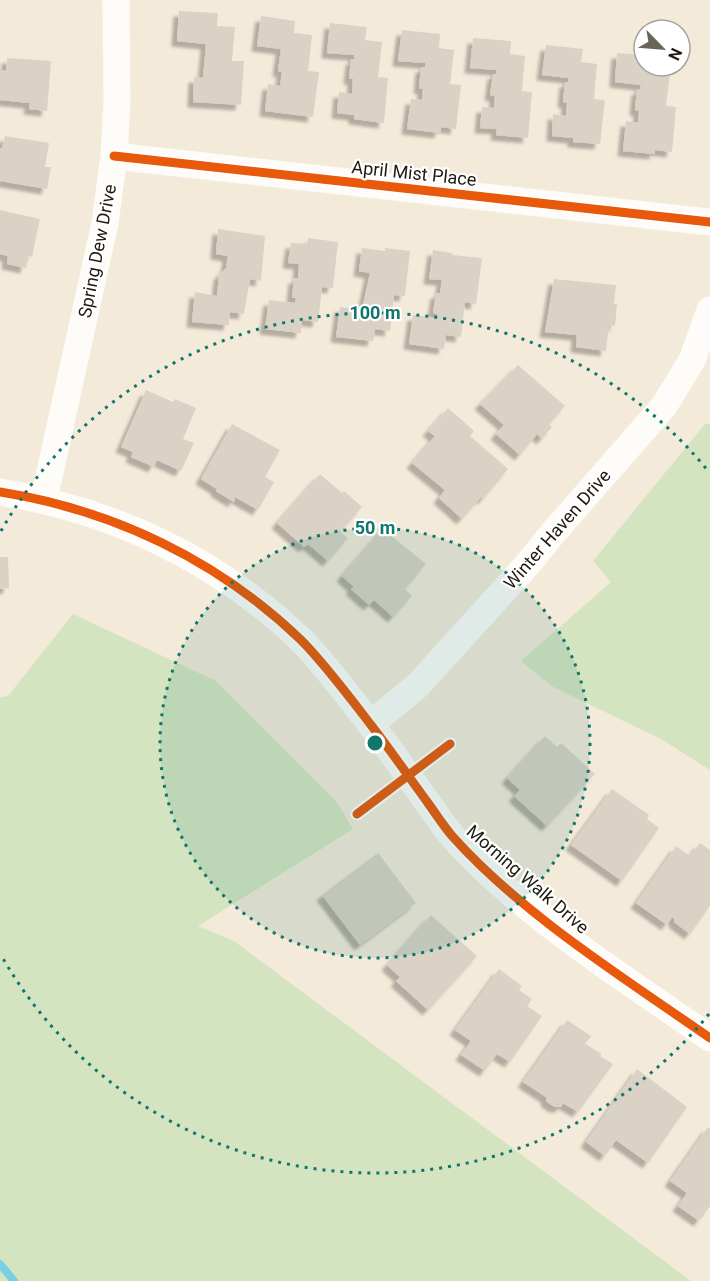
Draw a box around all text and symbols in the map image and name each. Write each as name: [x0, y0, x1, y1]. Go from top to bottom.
north arrow: [632, 18, 692, 78]
text: N: [664, 45, 686, 63]
street label: April Mist Place: [351, 156, 477, 190]
street label: Spring Dew Drive: [74, 182, 120, 320]
text: 100 m: [349, 302, 401, 323]
street label: Winter Haven Drive: [499, 465, 615, 593]
text: 50 m: [355, 517, 395, 538]
centre of rings: [365, 733, 385, 753]
street label: Morning Walk Drive: [463, 820, 593, 938]

